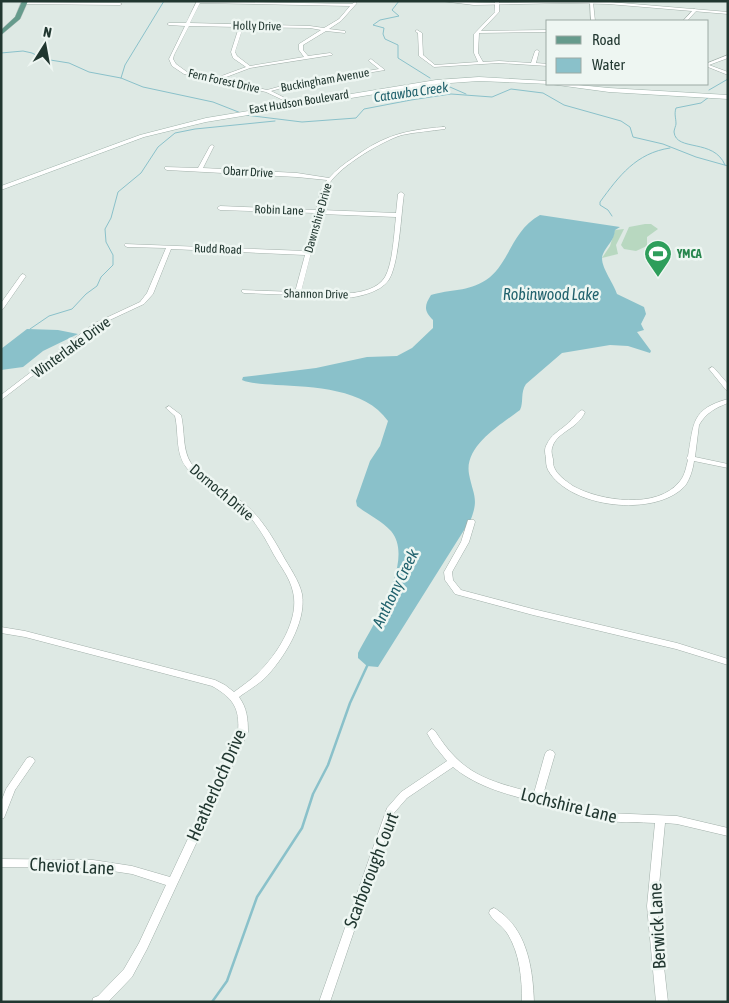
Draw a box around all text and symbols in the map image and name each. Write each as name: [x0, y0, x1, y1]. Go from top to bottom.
street label: Holly Drive: [233, 19, 281, 33]
north arrow: [20, 20, 70, 70]
legend: [546, 20, 709, 85]
text: N: [42, 24, 53, 41]
text: Road: [592, 31, 621, 48]
text: Water: [592, 56, 625, 73]
street label: Buckingham Avenue: [280, 65, 370, 95]
street label: Fern Forest Drive: [187, 66, 261, 96]
water label: Catawba Creek: [373, 79, 450, 105]
street label: East Hudson Boulevard: [248, 87, 350, 117]
street label: Obarr Drive: [223, 164, 273, 180]
street label: Dawnshire Drive: [301, 181, 335, 255]
street label: Robin Lane: [254, 202, 304, 218]
sports icon: YMCA: [643, 239, 673, 278]
street label: Rudd Road: [194, 241, 242, 257]
place label: YMCA: [676, 247, 702, 261]
water label: Robinwood Lake: [503, 285, 599, 303]
street label: Shannon Drive: [284, 286, 348, 302]
street label: Winterlake Drive: [29, 313, 113, 381]
street label: Dornoch Drive: [187, 460, 258, 524]
water label: Anthony Creek: [368, 545, 423, 631]
street label: Heatherloch Drive: [182, 726, 250, 844]
street label: Lochshire Lane: [519, 783, 619, 827]
street label: Scarborough Court: [339, 809, 403, 931]
street label: Cheviot Lane: [29, 853, 115, 879]
street label: Berwick Lane: [644, 882, 670, 970]

